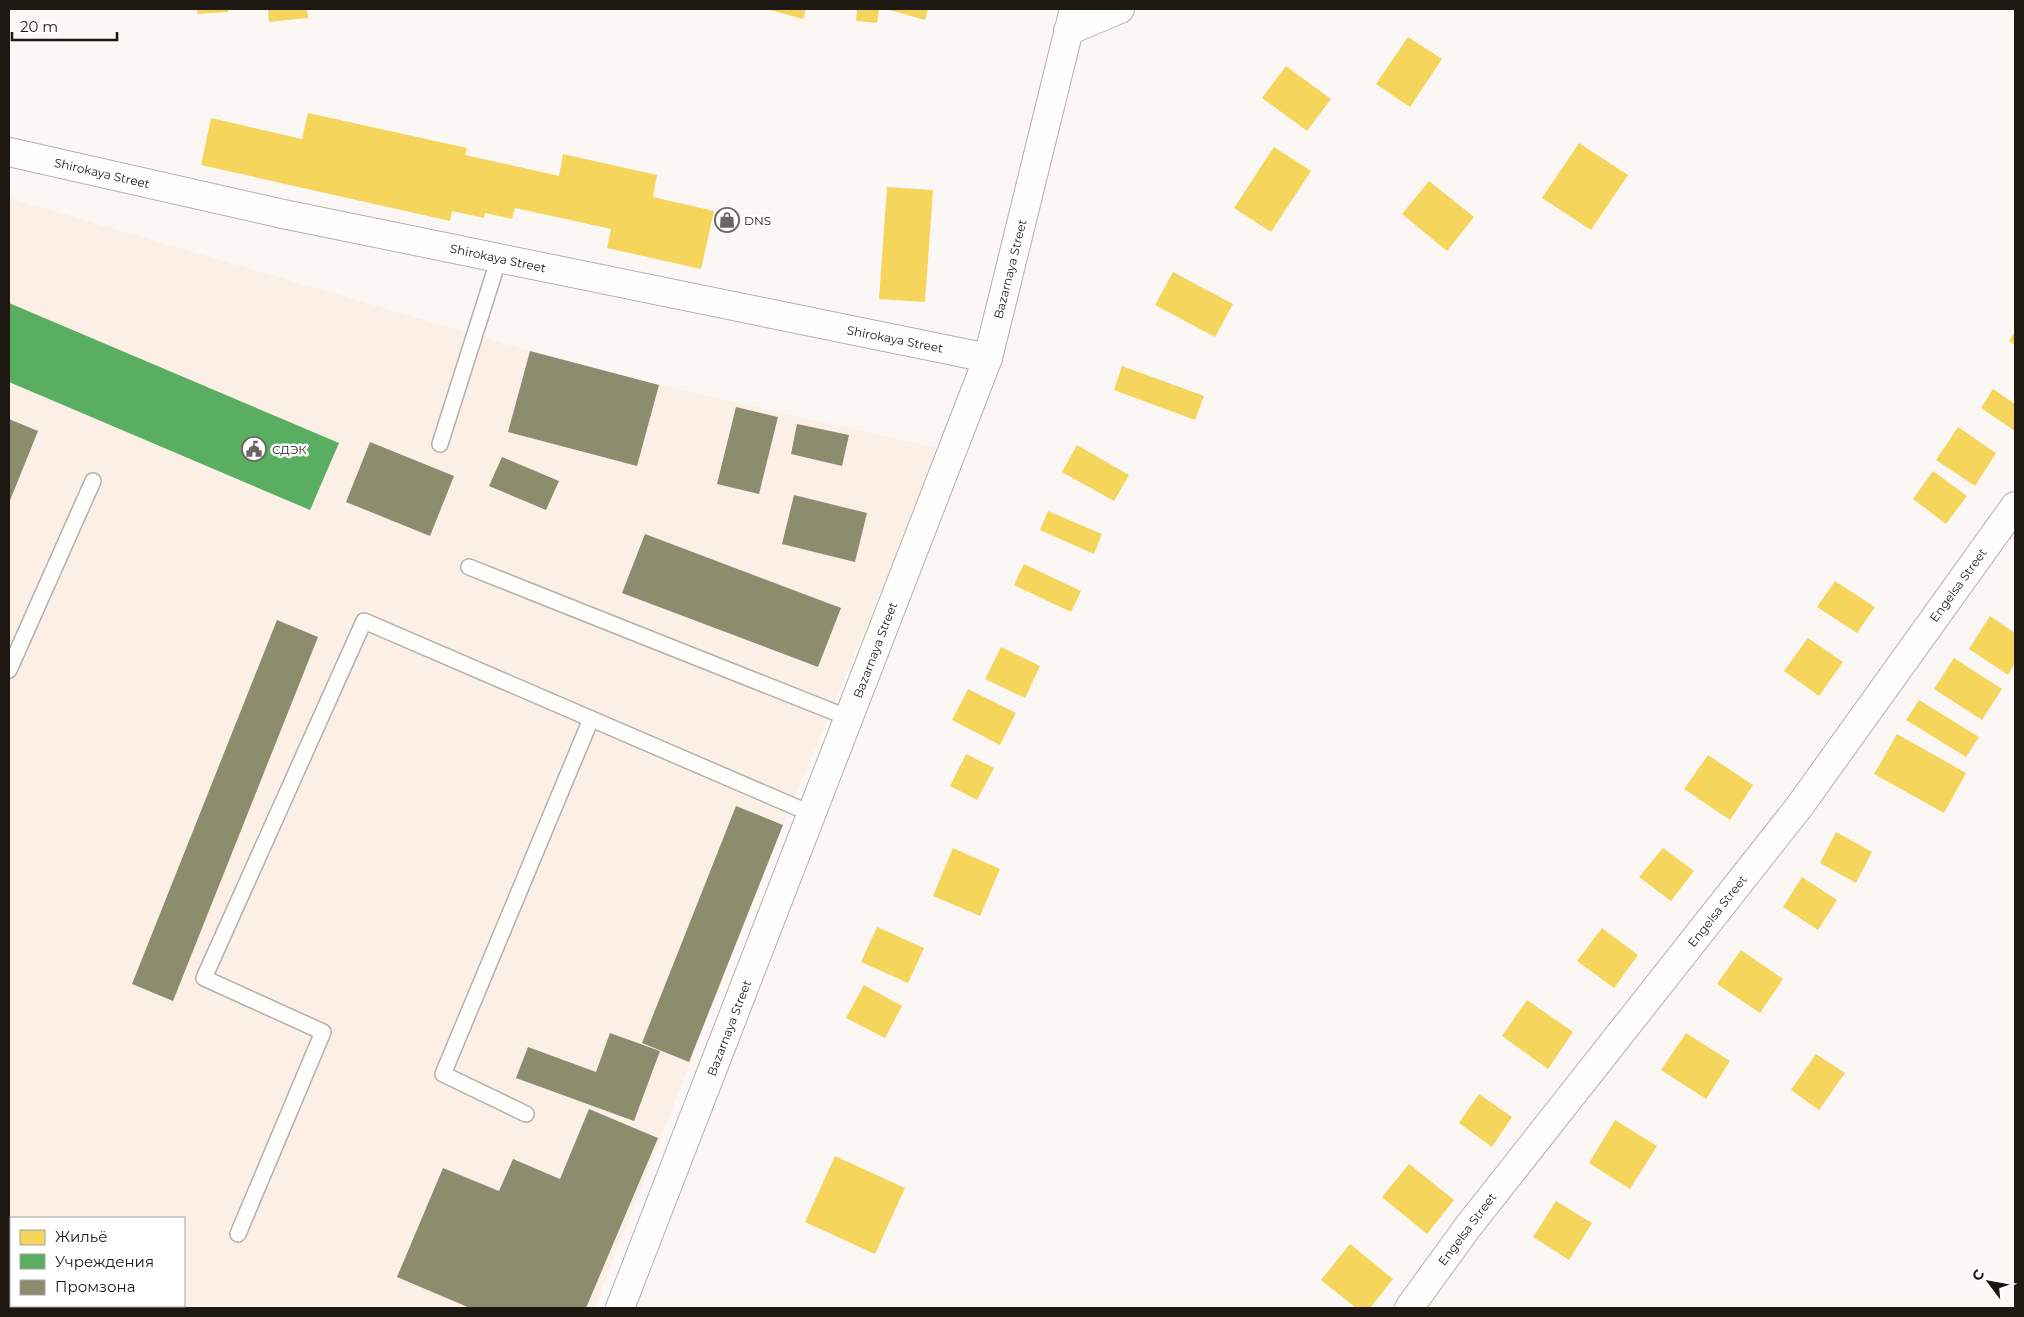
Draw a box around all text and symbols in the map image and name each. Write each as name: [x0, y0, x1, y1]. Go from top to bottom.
scale bar: [12, 10, 118, 42]
text: 20 m: [20, 17, 58, 36]
street label: Shirokaya Street: [53, 155, 151, 191]
shop icon: DNS: [714, 207, 740, 233]
place label: DNS: [744, 213, 771, 228]
street label: Bazarnaya Street: [990, 218, 1030, 320]
street label: Shirokaya Street: [449, 241, 547, 276]
street label: Shirokaya Street: [846, 322, 944, 356]
public building icon: СДЭК: [241, 436, 267, 462]
place label: СДЭК: [272, 442, 307, 457]
street label: Engelsa Street: [1926, 545, 1990, 625]
street label: Bazarnaya Street: [850, 600, 900, 700]
street label: Engelsa Street: [1684, 872, 1750, 950]
street label: Bazarnaya Street: [704, 978, 754, 1078]
street label: Engelsa Street: [1435, 1190, 1499, 1268]
legend: [10, 1217, 185, 1307]
text: Жильё: [55, 1227, 108, 1246]
text: Учреждения: [55, 1252, 154, 1271]
north arrow: [1964, 1257, 2014, 1307]
text: С: [1968, 1266, 1988, 1284]
text: Промзона: [55, 1277, 135, 1296]

